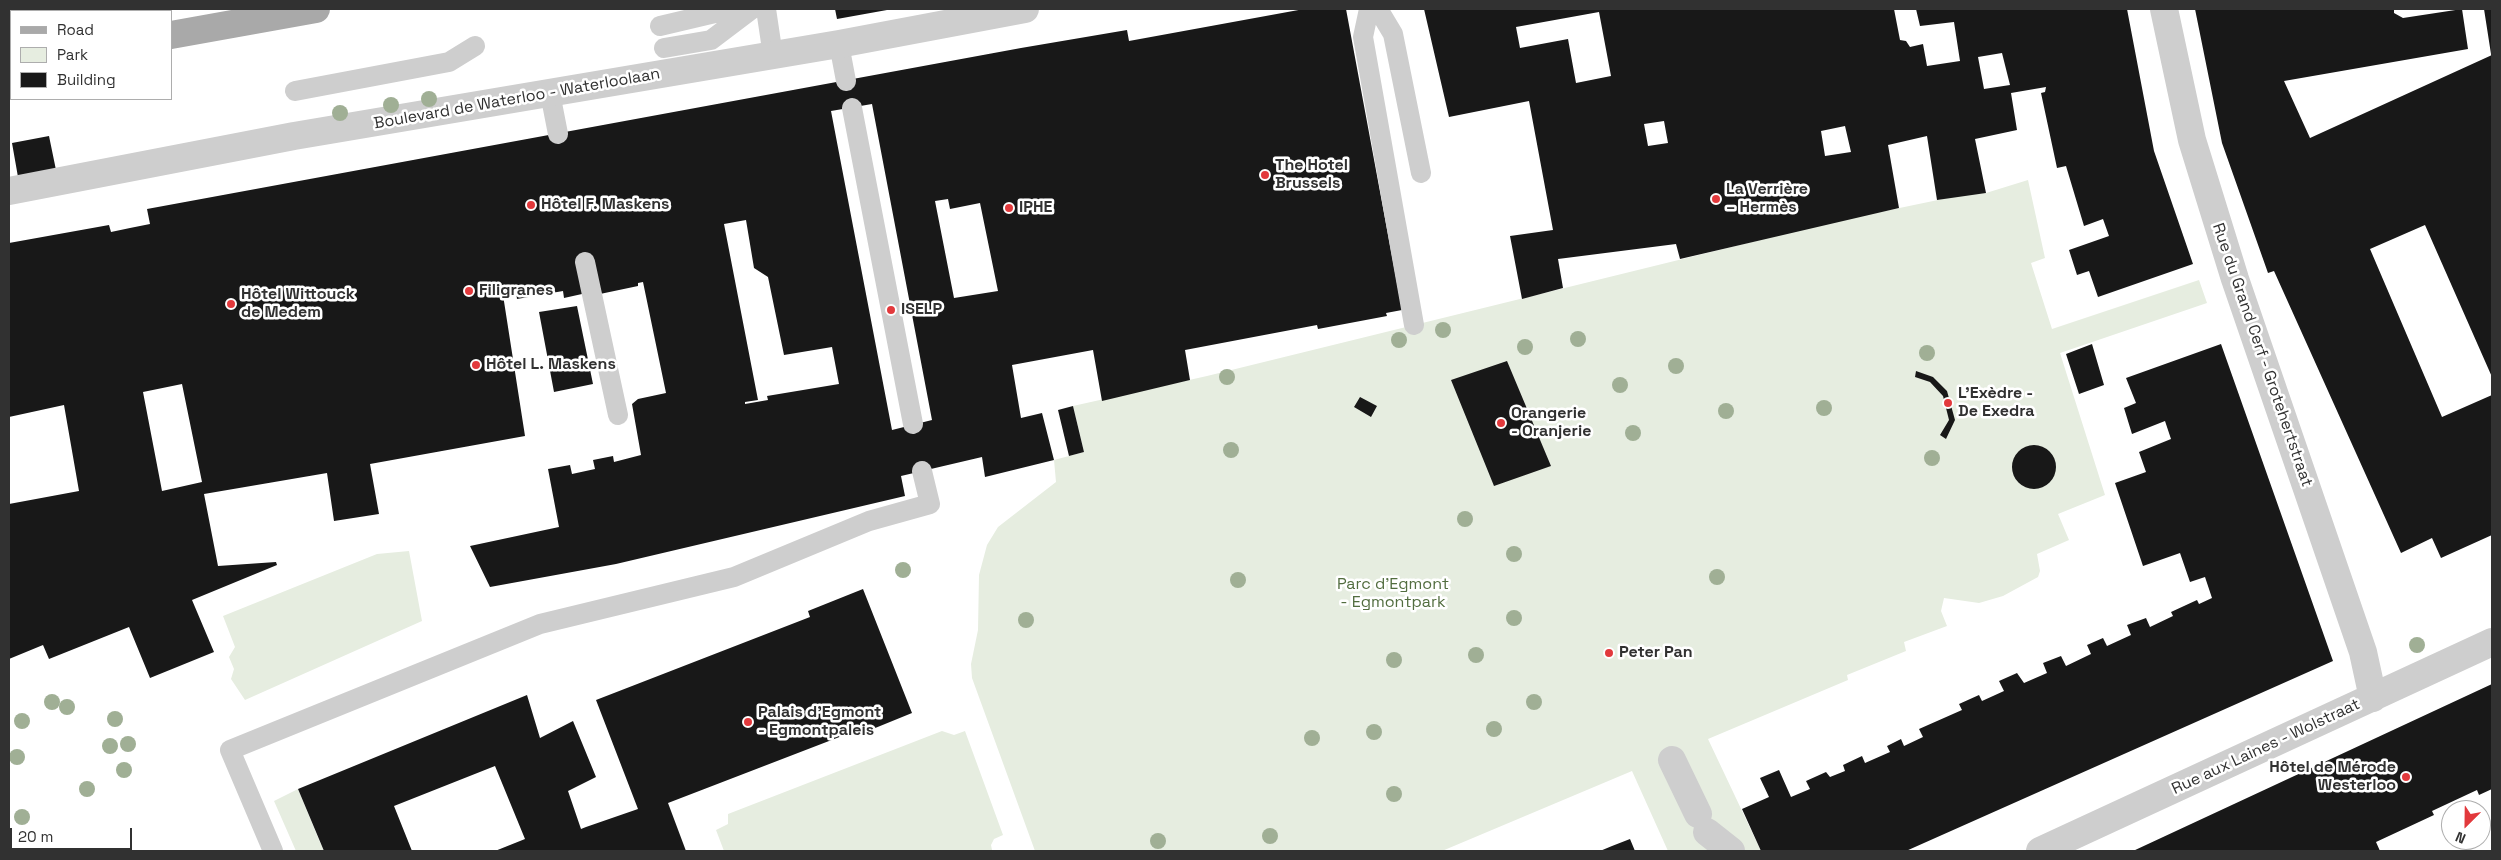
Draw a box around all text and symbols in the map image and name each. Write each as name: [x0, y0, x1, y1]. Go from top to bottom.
legend: [10, 10, 172, 100]
text: Road: [57, 20, 94, 39]
text: Park: [57, 45, 88, 64]
street label: Boulevard de Waterloo - Waterloolaan: [372, 64, 662, 134]
text: Building: [57, 70, 116, 89]
place label: The Hotel Brussels: [1275, 156, 1348, 194]
marker: The Hotel Brussels: [1259, 169, 1271, 181]
place label: La Verrière – Hermès: [1726, 180, 1808, 218]
marker: La Verrière – Hermès: [1710, 193, 1722, 205]
place label: Hôtel F. Maskens: [541, 195, 669, 215]
place label: IPHE: [1019, 198, 1052, 218]
marker: Hôtel F. Maskens: [525, 199, 537, 211]
marker: IPHE: [1003, 202, 1015, 214]
street label: Rue du Grand Cerf - Grotehertstraat: [2208, 221, 2316, 489]
place label: Filigranes: [479, 281, 553, 301]
place label: Hôtel Wittouck de Medem: [241, 285, 355, 323]
marker: Filigranes: [463, 285, 475, 297]
marker: Hôtel Wittouck de Medem: [225, 298, 237, 310]
place label: ISELP: [901, 300, 942, 320]
marker: ISELP: [885, 304, 897, 316]
place label: Hôtel L. Maskens: [486, 355, 616, 375]
marker: Hôtel L. Maskens: [470, 359, 482, 371]
place label: L'Exèdre - De Exedra: [1958, 384, 2035, 422]
marker: L'Exèdre - De Exedra: [1942, 397, 1954, 409]
place label: Orangerie - Oranjerie: [1511, 404, 1591, 442]
marker: Orangerie - Oranjerie: [1495, 417, 1507, 429]
park label: Parc d'Egmont - Egmontpark: [1337, 575, 1449, 613]
place label: Peter Pan: [1619, 643, 1693, 663]
marker: Peter Pan: [1603, 647, 1615, 659]
street label: Rue aux Laines - Wolstraat: [2169, 695, 2363, 799]
place label: Palais d'Egmont - Egmontpaleis: [758, 703, 881, 741]
marker: Palais d'Egmont - Egmontpaleis: [742, 716, 754, 728]
place label: Hôtel de Mérode Westerloo: [2269, 758, 2396, 796]
marker: Hôtel de Mérode Westerloo: [2400, 771, 2412, 783]
north arrow: [2441, 800, 2491, 850]
scale bar: [12, 818, 135, 850]
text: 20 m: [18, 827, 53, 846]
text: N: [2453, 828, 2468, 848]

